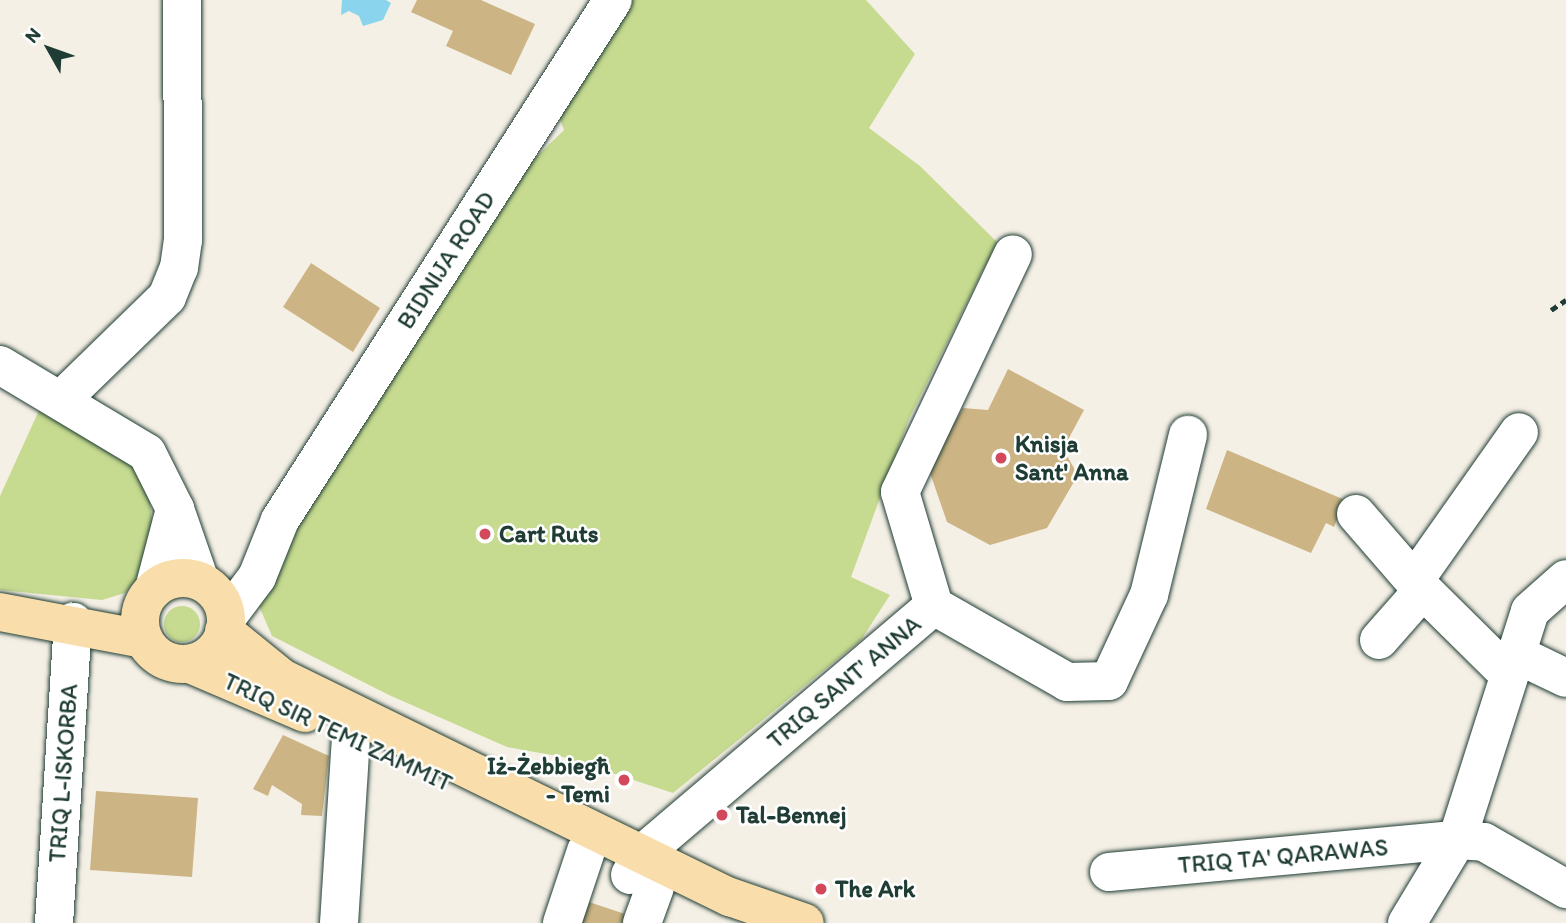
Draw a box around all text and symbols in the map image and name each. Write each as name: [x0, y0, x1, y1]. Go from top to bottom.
north arrow: [14, 14, 84, 84]
text: N: [20, 23, 45, 47]
street label: BIDNIJA ROAD: [391, 186, 501, 334]
place label: Knisja Sant' Anna: [1015, 430, 1128, 486]
marker: Knisja Sant' Anna: [993, 450, 1009, 466]
place label: Cart Ruts: [499, 520, 598, 548]
marker: Cart Ruts: [477, 526, 493, 542]
street label: TRIQ SANT' ANNA: [761, 609, 927, 755]
street label: TRIQ SIR TEMI ZAMMIT: [220, 667, 456, 797]
street label: TRIQ L-ISKORBA: [42, 681, 84, 865]
place label: Iż-Żebbiegħ - Temi: [487, 752, 610, 808]
marker: Iż-Żebbiegħ - Temi: [616, 772, 632, 788]
place label: Tal-Bennej: [736, 801, 846, 829]
marker: Tal-Bennej: [714, 807, 730, 823]
street label: TRIQ TA' QARAWAS: [1177, 833, 1389, 879]
place label: The Ark: [835, 875, 915, 903]
marker: The Ark: [813, 881, 829, 897]

